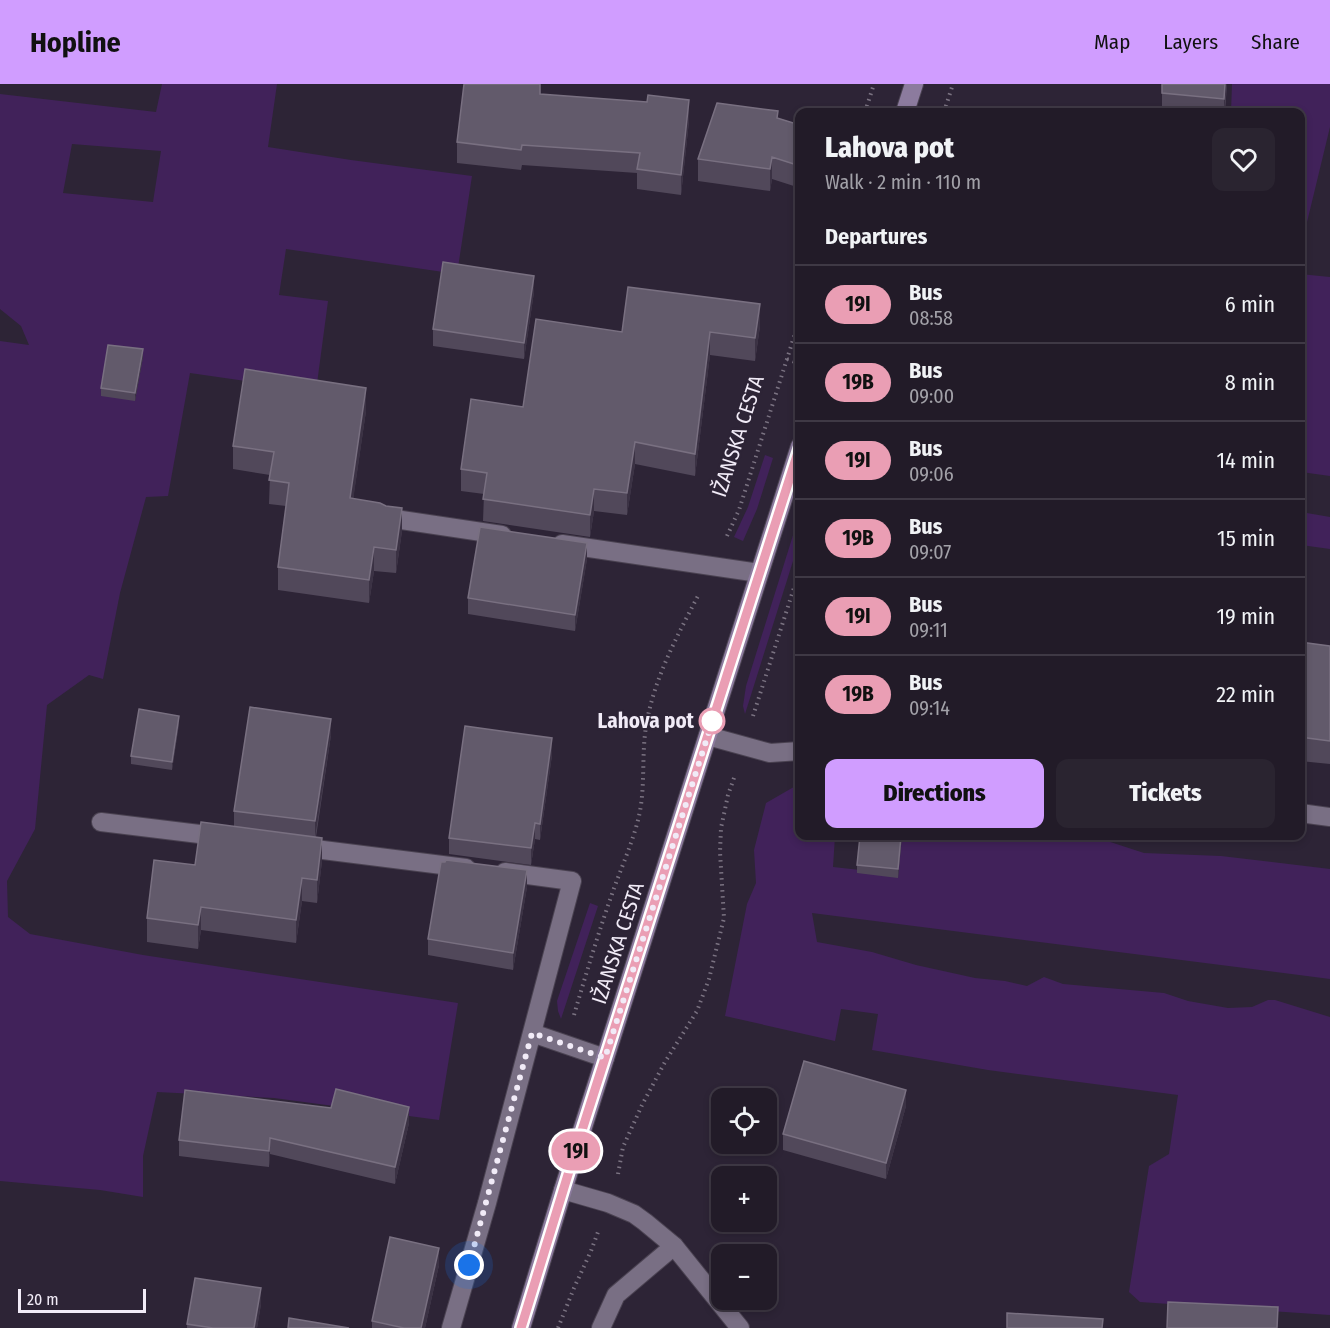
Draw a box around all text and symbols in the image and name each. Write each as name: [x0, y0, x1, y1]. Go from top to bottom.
text: Hopline: [30, 26, 121, 59]
text: Map: [1094, 29, 1130, 55]
text: Layers: [1163, 29, 1218, 55]
text: Share: [1251, 29, 1300, 55]
button: heart: [1212, 128, 1275, 191]
text: Lahova pot: [825, 131, 954, 164]
text: Walk · 2 min · 110 m: [825, 170, 981, 194]
text: Departures: [825, 223, 927, 250]
text: Bus: [909, 279, 942, 306]
text: 19I: [845, 291, 871, 317]
text: 6 min: [1225, 291, 1275, 318]
text: 08:58: [909, 306, 953, 330]
text: Bus: [909, 357, 942, 384]
text: 19B: [842, 369, 874, 395]
text: 8 min: [1225, 369, 1275, 396]
street label: IŽANSKA CESTA: [706, 372, 770, 500]
text: 09:00: [909, 384, 954, 408]
text: Bus: [909, 435, 942, 462]
text: 19I: [845, 447, 871, 473]
text: 14 min: [1217, 447, 1275, 474]
text: 09:06: [909, 462, 954, 486]
text: Bus: [909, 513, 942, 540]
text: 19B: [842, 525, 874, 551]
text: 15 min: [1217, 525, 1275, 552]
text: 09:07: [909, 540, 951, 564]
text: Bus: [909, 591, 942, 618]
text: 19I: [845, 603, 871, 629]
text: 19 min: [1217, 603, 1275, 630]
text: 09:11: [909, 618, 948, 642]
text: Bus: [909, 669, 942, 696]
text: 19B: [842, 681, 874, 707]
text: 22 min: [1216, 681, 1275, 708]
text: 09:14: [909, 696, 950, 720]
place label: Lahova pot: [598, 708, 695, 734]
marker: Lahova pot: [699, 708, 725, 734]
button: Directions: [825, 759, 1044, 828]
button: Tickets: [1056, 759, 1275, 828]
street label: IŽANSKA CESTA: [586, 879, 650, 1007]
map controls: [711, 1088, 777, 1310]
button: locate: [711, 1088, 777, 1154]
line badge: 19I: [542, 1132, 610, 1170]
text: 19I: [563, 1138, 589, 1164]
button: +: [711, 1166, 777, 1232]
button: −: [711, 1244, 777, 1310]
your location: [454, 1250, 484, 1280]
scale bar: [18, 1286, 146, 1314]
text: 20 m: [27, 1290, 58, 1309]

